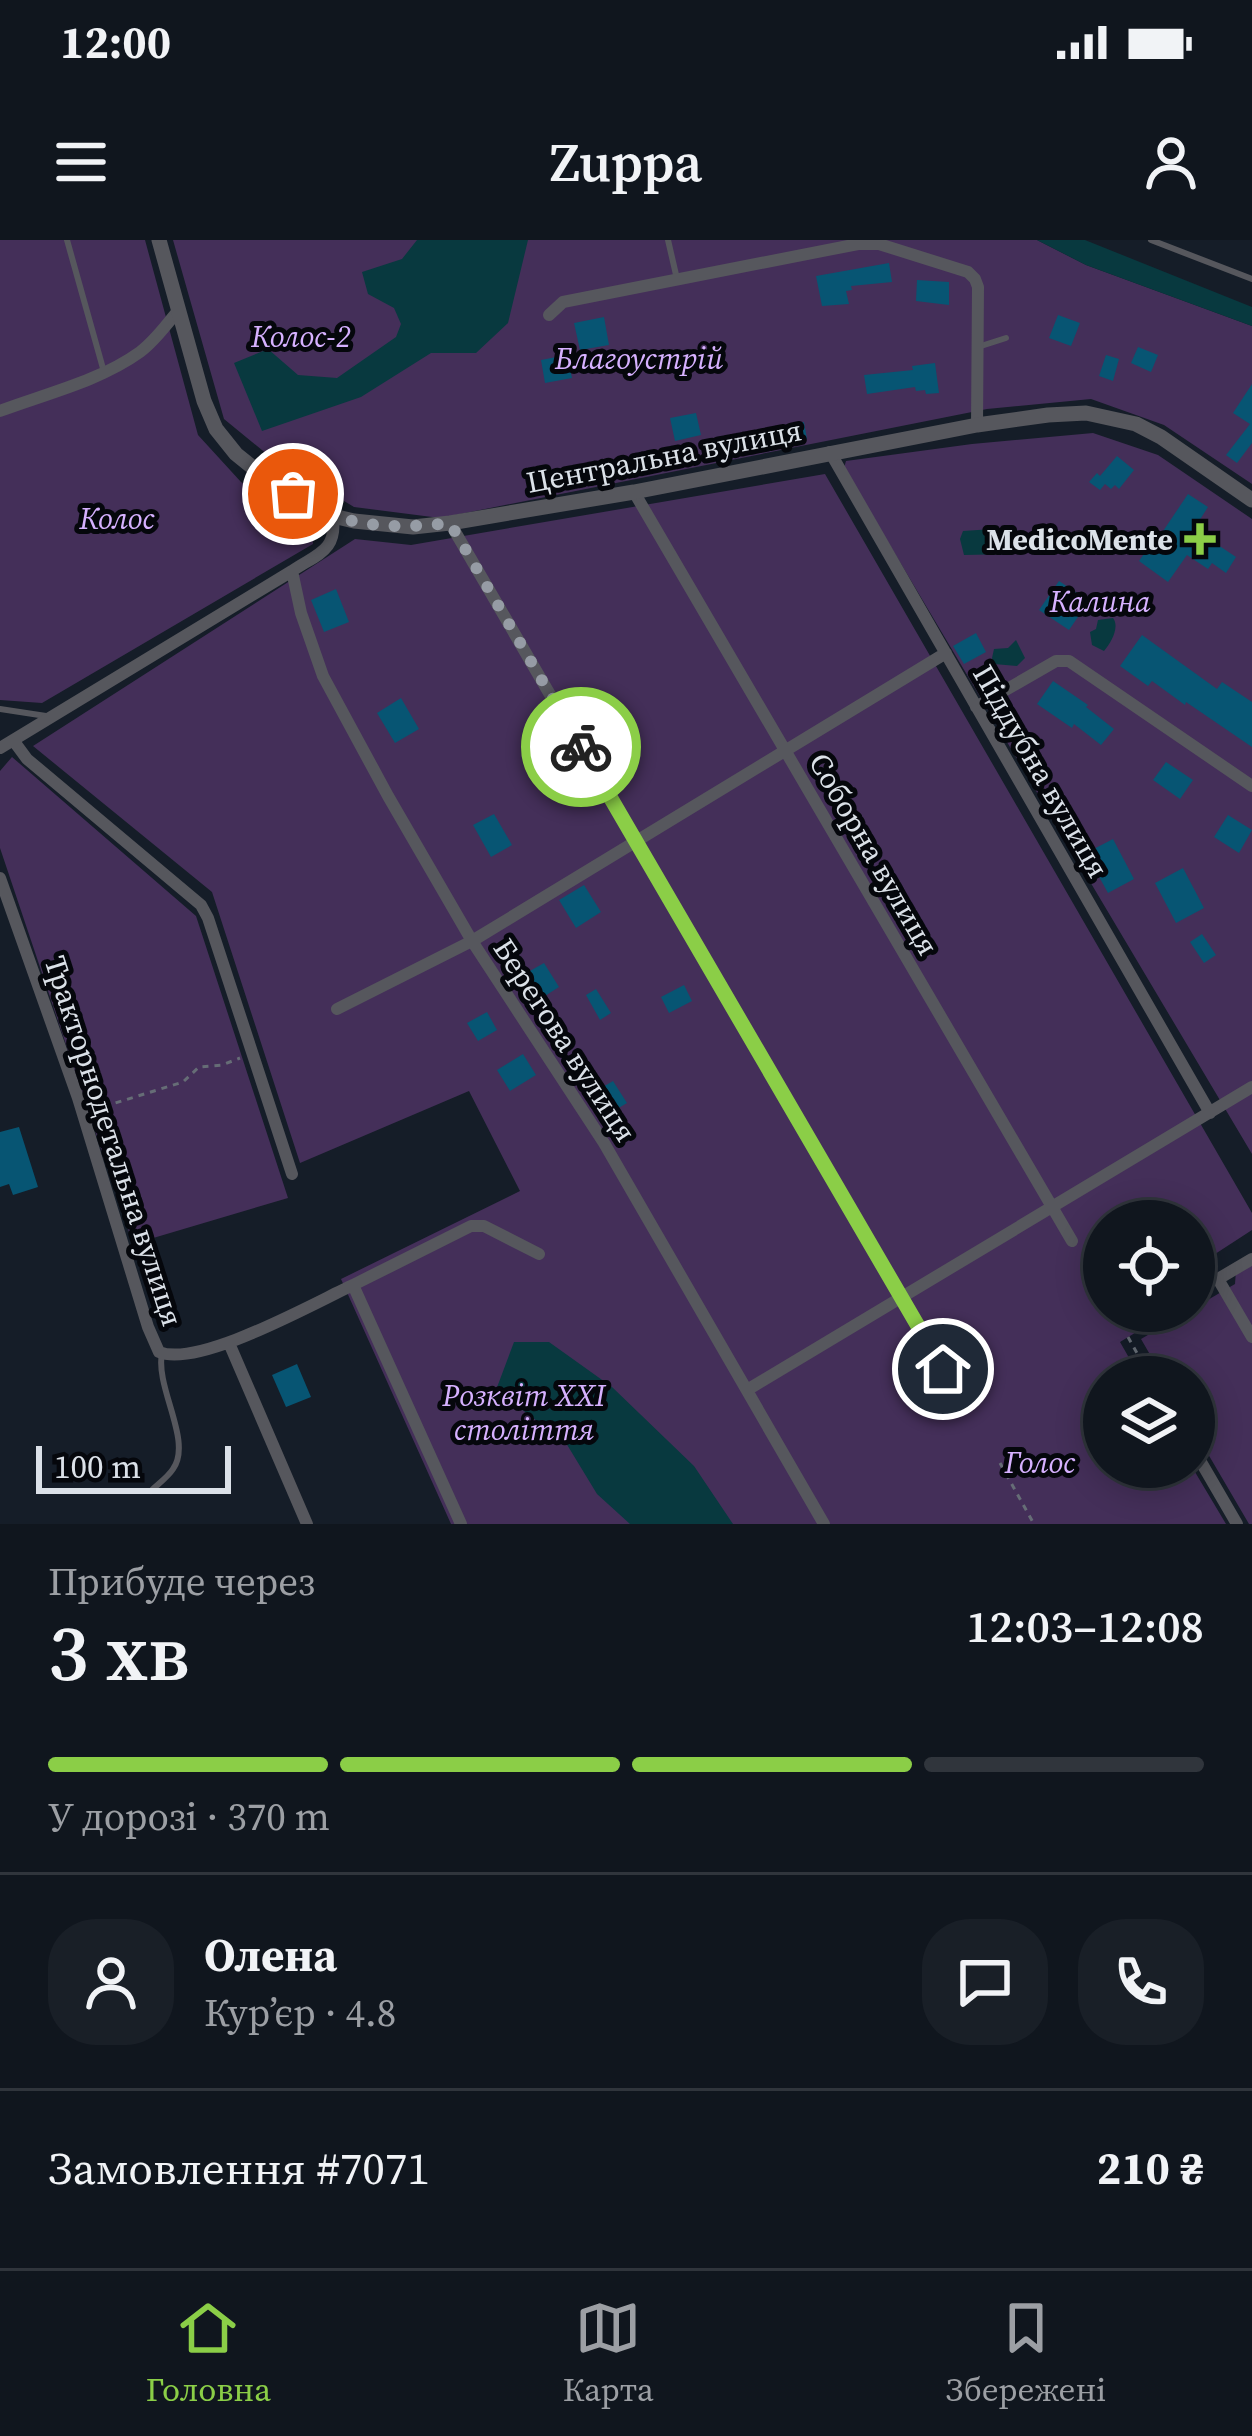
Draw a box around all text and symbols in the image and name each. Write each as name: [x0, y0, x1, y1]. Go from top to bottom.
text: 12:00: [60, 11, 171, 73]
text: Zuppa: [550, 125, 702, 199]
icon: menu: [48, 129, 114, 195]
icon: person: [1138, 129, 1204, 195]
park label: Колос-2: [250, 316, 351, 357]
park label: Благоустрій: [554, 338, 723, 379]
street label: Центральна вулиця: [523, 409, 805, 503]
pin: [242, 443, 344, 545]
icon: bag: [260, 461, 326, 527]
park label: Колос: [78, 498, 156, 539]
place label: MedicoMente: [986, 519, 1173, 560]
marker: MedicoMente: [1184, 523, 1216, 555]
park label: Калина: [1048, 581, 1151, 622]
street label: Піддубна вулиця: [963, 657, 1119, 885]
courier: [521, 687, 641, 807]
icon: bike: [548, 714, 614, 780]
street label: Соборна вулиця: [799, 745, 949, 963]
street label: Берегова вулиця: [484, 930, 646, 1150]
street label: Тракторнодетальна вулиця: [35, 951, 193, 1331]
map controls: [1083, 1200, 1215, 1488]
button: locate: [1083, 1200, 1215, 1332]
pin: [892, 1318, 994, 1420]
icon: home: [910, 1336, 976, 1402]
button: layers: [1083, 1356, 1215, 1488]
park label: Розквіт XXI століття: [441, 1375, 607, 1450]
scale bar: [36, 1440, 231, 1493]
park label: Голос: [1004, 1442, 1076, 1483]
text: 100 m: [54, 1444, 141, 1489]
text: Прибуде через: [48, 1555, 315, 1608]
text: 12:03–12:08: [966, 1595, 1204, 1657]
text: 3 хв: [48, 1599, 189, 1706]
text: У дорозі · 370 m: [48, 1790, 330, 1843]
button: person: [48, 1919, 174, 2045]
button: chat: [922, 1919, 1048, 2045]
button: phone: [1078, 1919, 1204, 2045]
text: Олена: [204, 1924, 337, 1986]
text: Кур’єр · 4.8: [204, 1986, 396, 2039]
text: Замовлення #7071: [48, 2137, 430, 2199]
text: 210 ₴: [1097, 2137, 1204, 2199]
tab: Головна: [146, 2295, 271, 2412]
tab: Карта: [563, 2295, 654, 2412]
tab: Збережені: [946, 2295, 1106, 2412]

